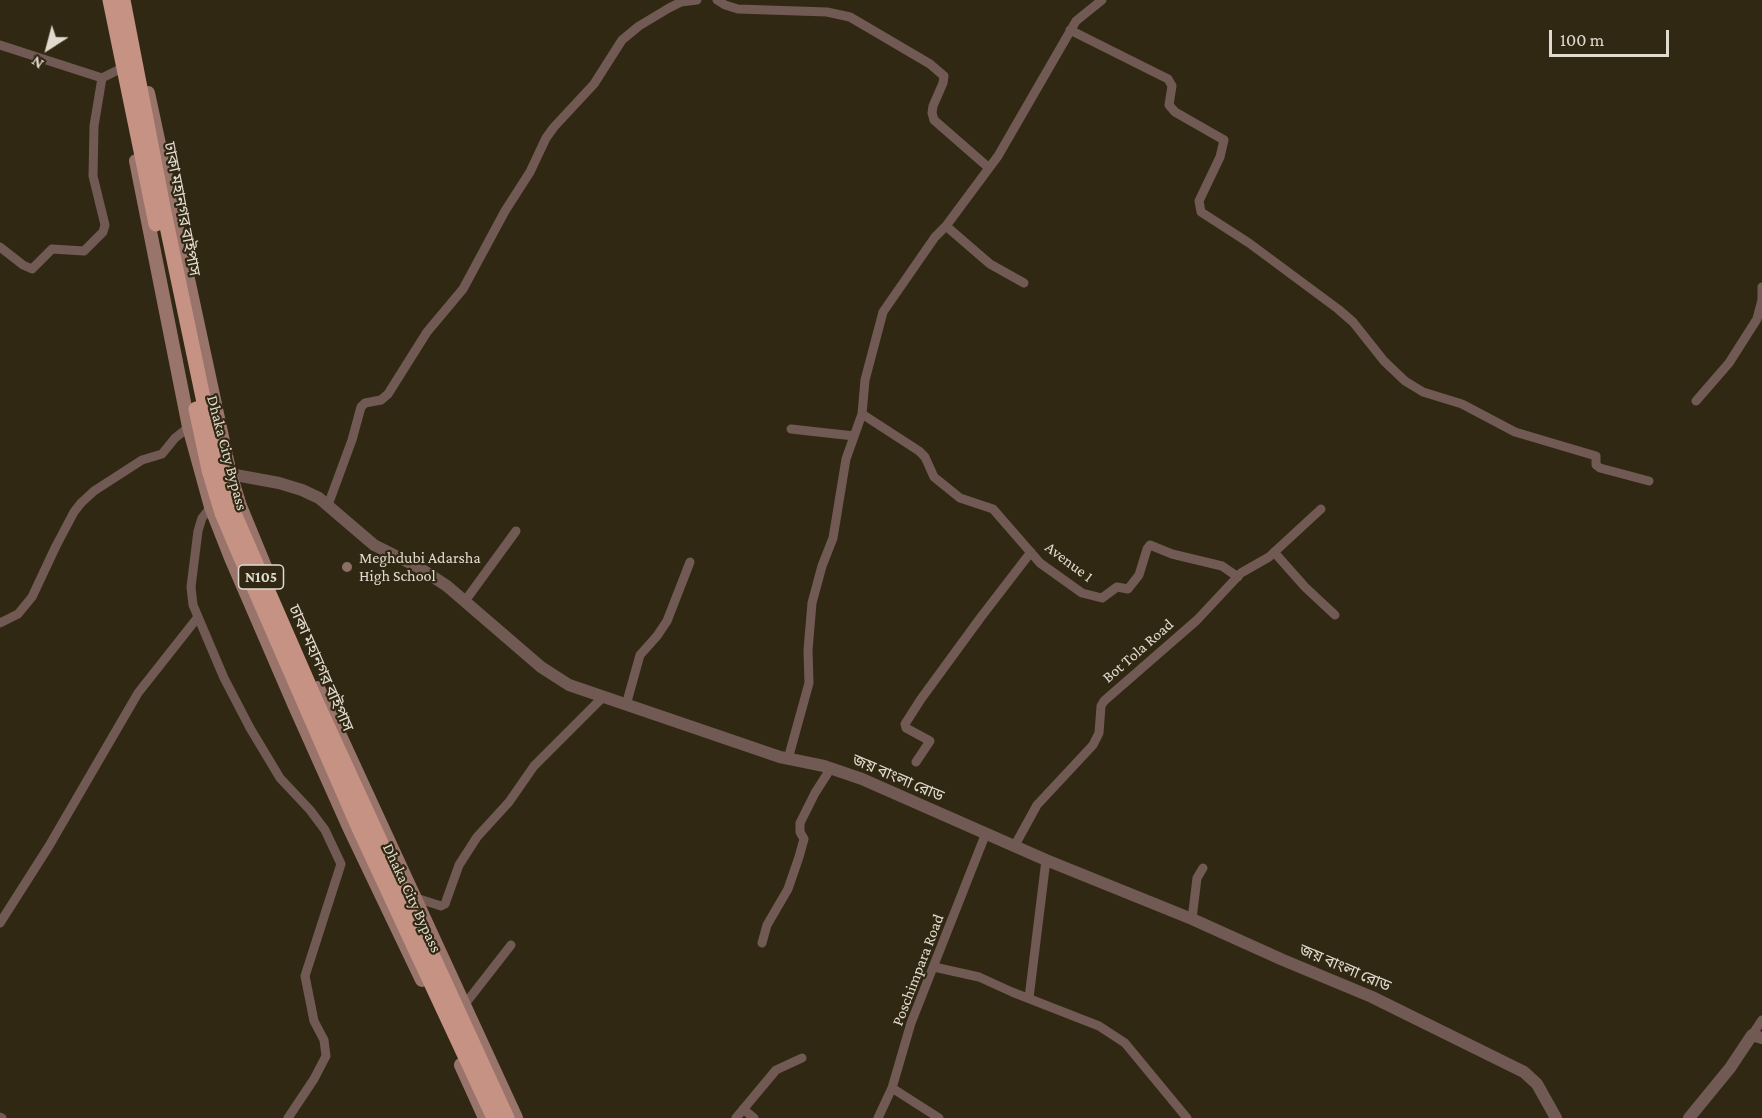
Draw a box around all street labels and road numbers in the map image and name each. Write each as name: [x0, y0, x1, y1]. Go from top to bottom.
street label: ঢাকা মহানগর বাইপাস: [160, 140, 204, 278]
street label: Dhaka City Bypass: [202, 393, 252, 513]
street label: Avenue 1: [1041, 538, 1097, 586]
road number: N105: [238, 565, 284, 589]
street label: ঢাকা মহানগর বাইপাস: [285, 602, 357, 734]
street label: Bot Tola Road: [1098, 615, 1178, 687]
street label: জয় বাংলা রোড: [849, 750, 947, 806]
street label: Dhaka City Bypass: [378, 840, 446, 956]
street label: Poschimpara Road: [888, 911, 948, 1029]
street label: জয় বাংলা রোড: [1296, 940, 1394, 996]

